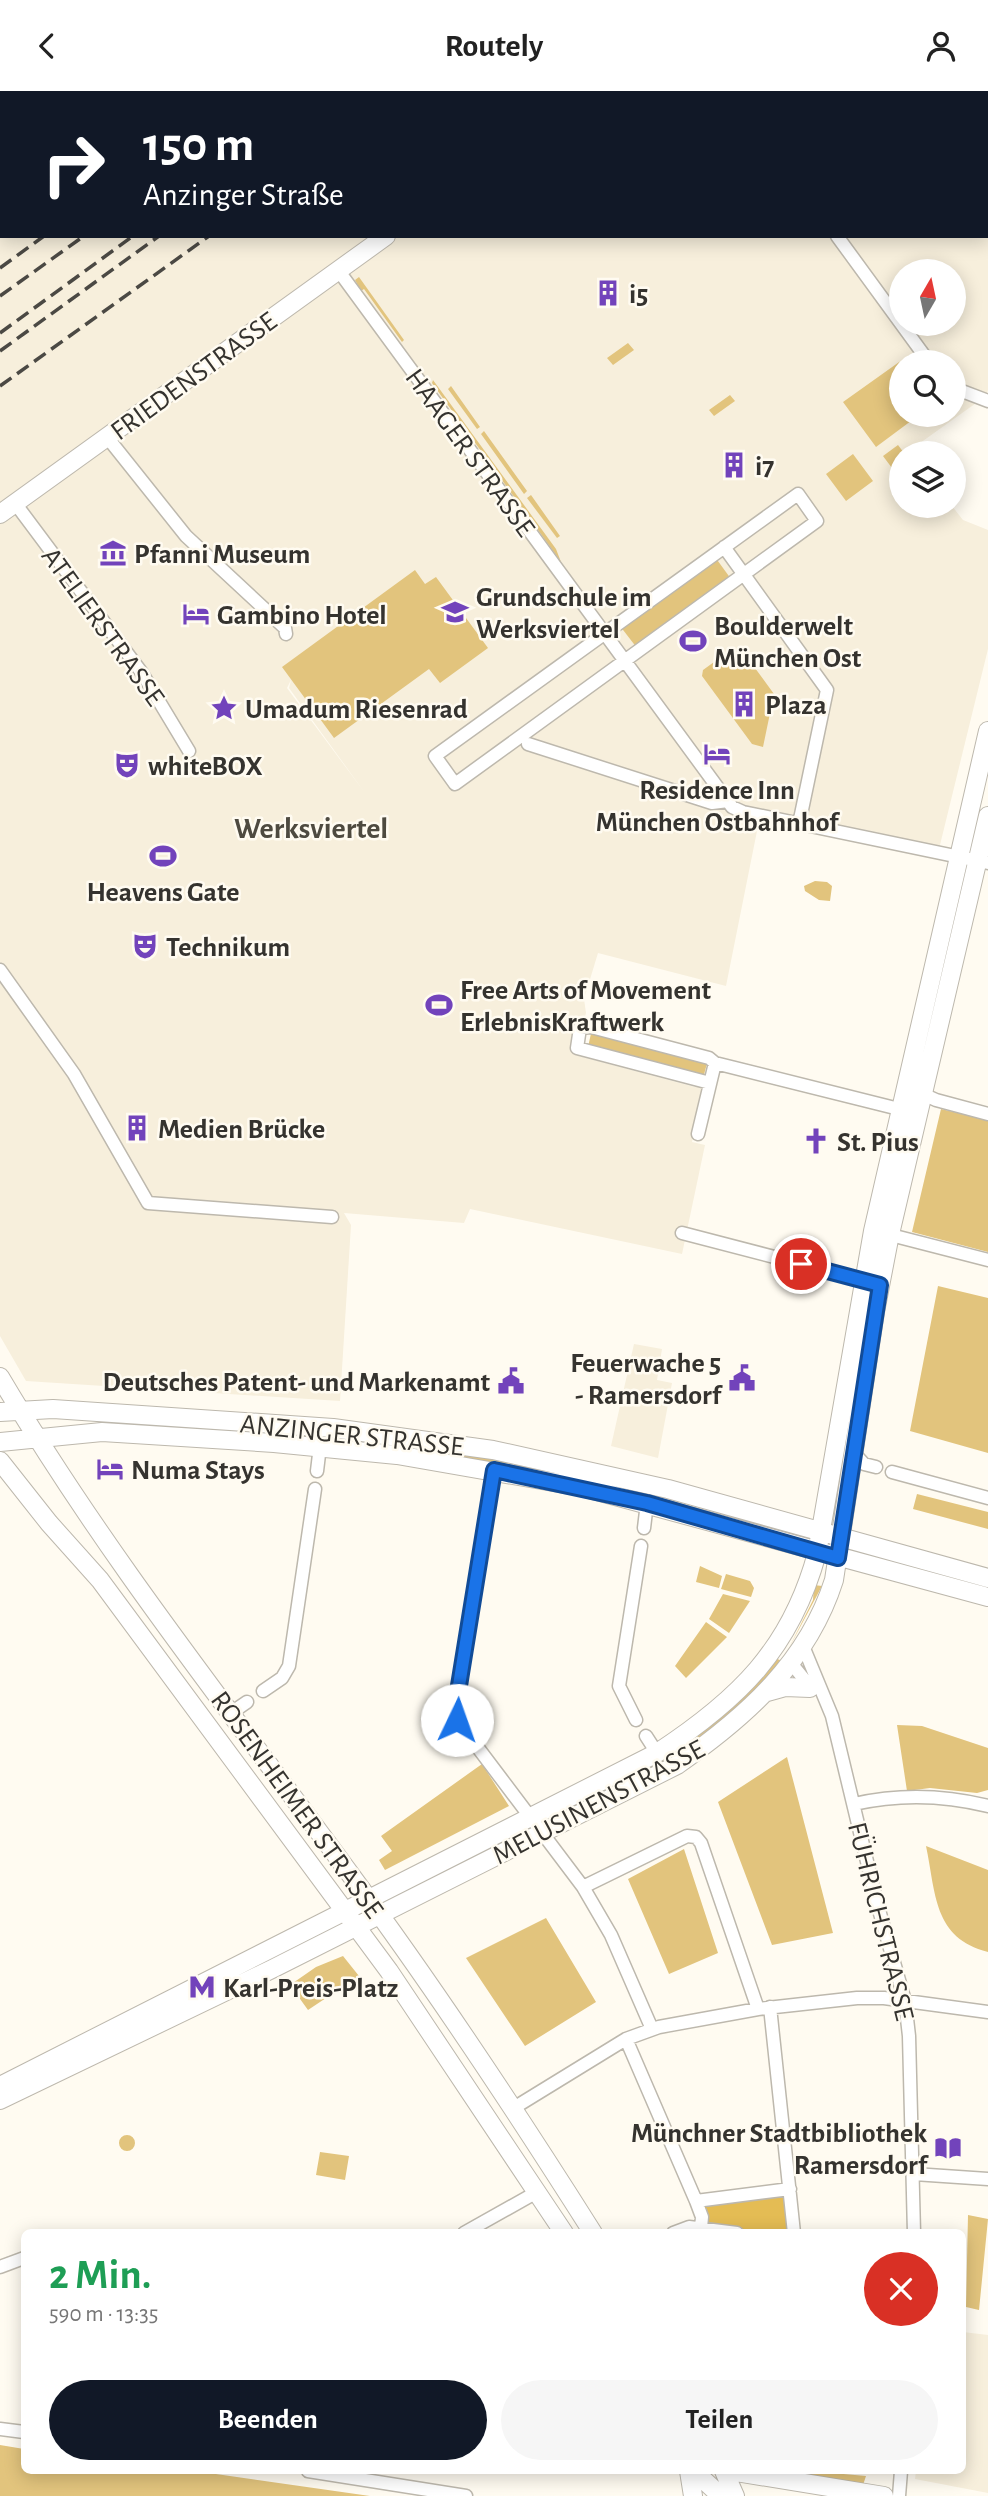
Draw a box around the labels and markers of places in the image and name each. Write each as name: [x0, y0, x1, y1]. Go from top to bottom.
building icon: i5: [593, 278, 623, 308]
place label: i5: [629, 281, 648, 309]
building icon: i7: [719, 450, 749, 480]
place label: i7: [755, 453, 774, 481]
museum icon: Pfanni Museum: [98, 538, 128, 568]
place label: Pfanni Museum: [134, 541, 310, 569]
place label: Grundschule im Werksviertel: [476, 584, 652, 644]
school or university icon: Grundschule im Werksviertel: [440, 597, 470, 627]
hotel icon: Gambino Hotel: [181, 599, 211, 629]
place label: Gambino Hotel: [217, 602, 387, 630]
place label: Boulderwelt München Ost: [714, 613, 862, 673]
sports icon: Boulderwelt München Ost: [678, 626, 708, 656]
building icon: Plaza: [729, 689, 759, 719]
place label: Plaza: [765, 692, 827, 720]
place icon: Umadum Riesenrad: [209, 693, 239, 723]
place label: Umadum Riesenrad: [245, 696, 468, 724]
hotel icon: Residence Inn München Ostbahnhof: [702, 739, 732, 769]
theatre icon: whiteBOX: [112, 750, 142, 780]
place label: whiteBOX: [148, 753, 263, 781]
place label: Residence Inn München Ostbahnhof: [596, 777, 840, 837]
sports icon: Heavens Gate: [148, 841, 178, 871]
place label: Heavens Gate: [87, 879, 239, 907]
theatre icon: Technikum: [130, 931, 160, 961]
place label: Technikum: [166, 934, 290, 962]
place label: Free Arts of Movement ErlebnisKraftwerk: [460, 977, 711, 1037]
sports icon: Free Arts of Movement ErlebnisKraftwerk: [424, 990, 454, 1020]
building icon: Medien Brücke: [122, 1113, 152, 1143]
place label: Medien Brücke: [158, 1116, 325, 1144]
church icon: St. Pius: [801, 1126, 831, 1156]
place label: St. Pius: [837, 1129, 919, 1157]
pin: [771, 1234, 831, 1294]
place label: Feuerwache 5 - Ramersdorf: [570, 1350, 723, 1410]
public building icon: Feuerwache 5 - Ramersdorf: [727, 1363, 757, 1393]
public building icon: Deutsches Patent- und Markenamt: [496, 1366, 526, 1396]
place label: Deutsches Patent- und Markenamt: [102, 1369, 491, 1397]
hotel icon: Numa Stays: [95, 1454, 125, 1484]
place label: Numa Stays: [131, 1457, 265, 1485]
metro station icon: Karl-Preis-Platz: [187, 1972, 217, 2002]
place label: Karl-Preis-Platz: [223, 1975, 399, 2003]
place label: Münchner Stadtbibliothek Ramersdorf: [631, 2120, 929, 2180]
library icon: Münchner Stadtbibliothek Ramersdorf: [933, 2133, 963, 2163]

